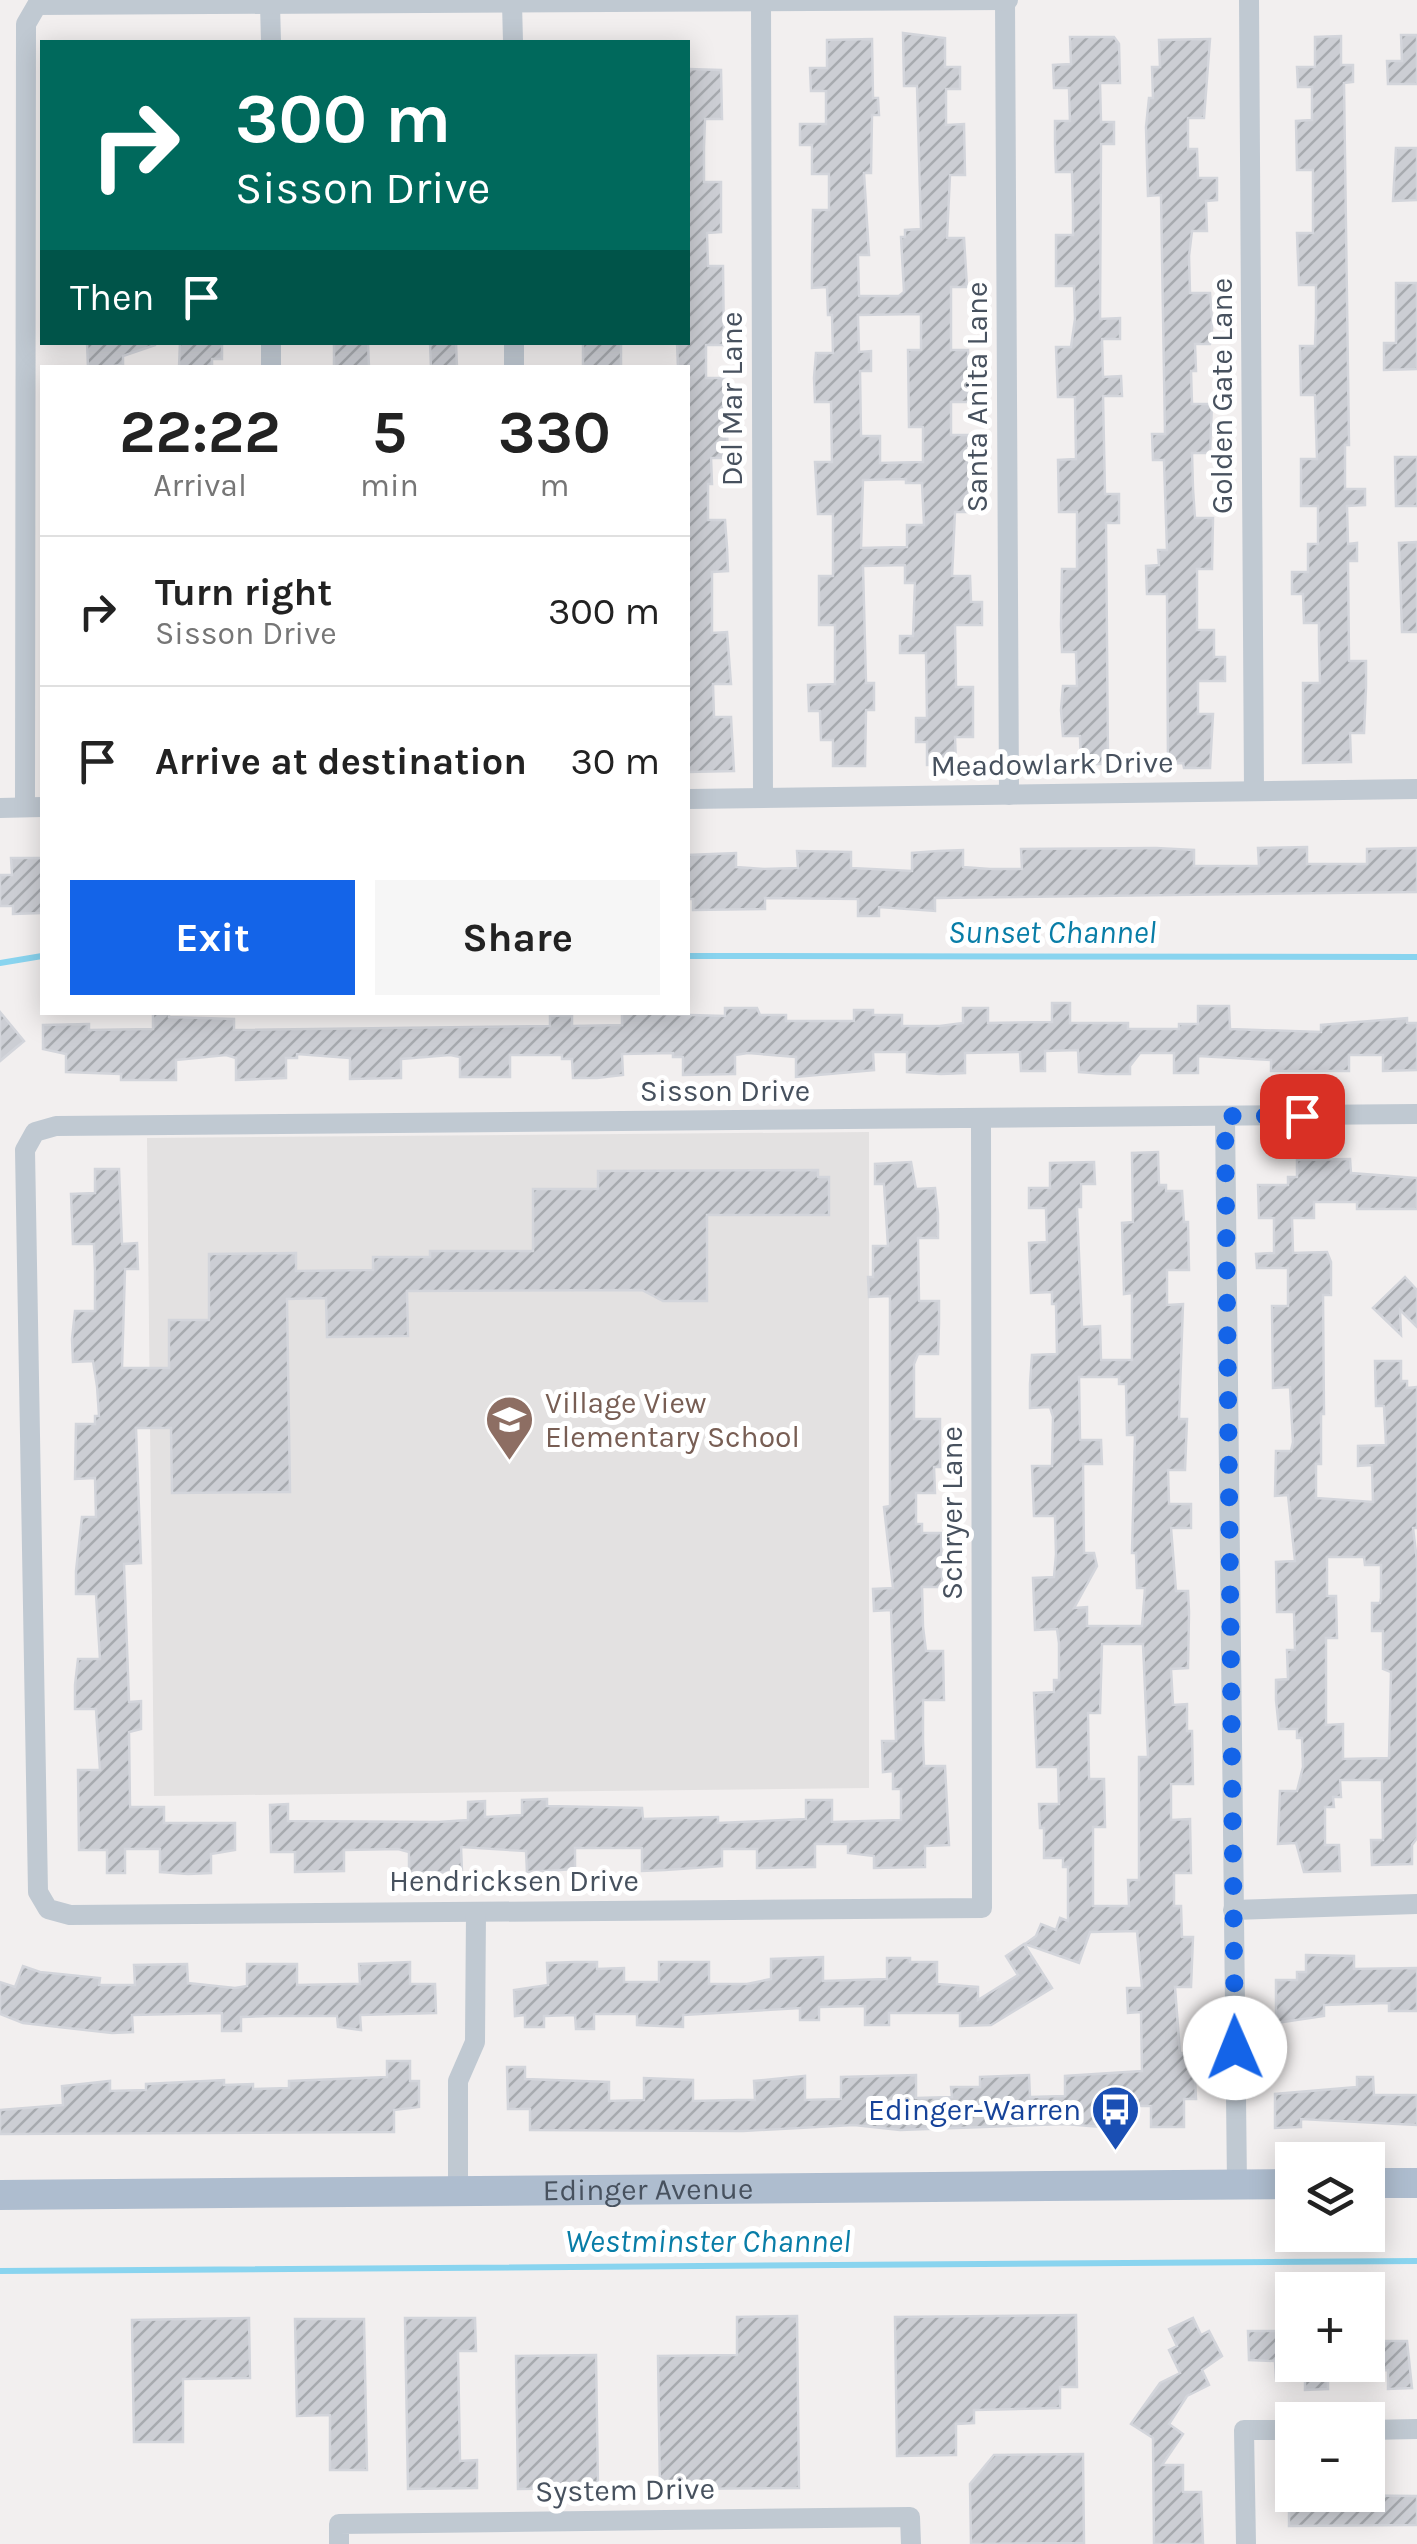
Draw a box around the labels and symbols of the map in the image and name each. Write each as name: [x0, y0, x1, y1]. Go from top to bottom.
street label: Golden Gate Lane: [1204, 278, 1240, 514]
street label: Santa Anita Lane: [959, 282, 995, 512]
street label: Del Mar Lane: [714, 312, 750, 486]
street label: Meadowlark Drive: [930, 744, 1174, 784]
water label: Sunset Channel: [948, 914, 1156, 951]
street label: Sisson Drive: [640, 1073, 810, 1109]
pin: [1260, 1074, 1345, 1159]
place label: Village View Elementary School: [545, 1385, 800, 1455]
school or university icon: Village View Elementary School: [484, 1394, 536, 1462]
street label: Schryer Lane: [934, 1426, 970, 1600]
street label: Hendricksen Drive: [389, 1863, 639, 1899]
position arrow: [1183, 1996, 1287, 2100]
bus stop icon: Edinger-Warren: [1090, 2084, 1142, 2152]
place label: Edinger-Warren: [868, 2092, 1081, 2128]
street label: Edinger Avenue: [542, 2171, 754, 2208]
water label: Westminster Channel: [565, 2223, 851, 2260]
street label: System Drive: [535, 2470, 715, 2510]

